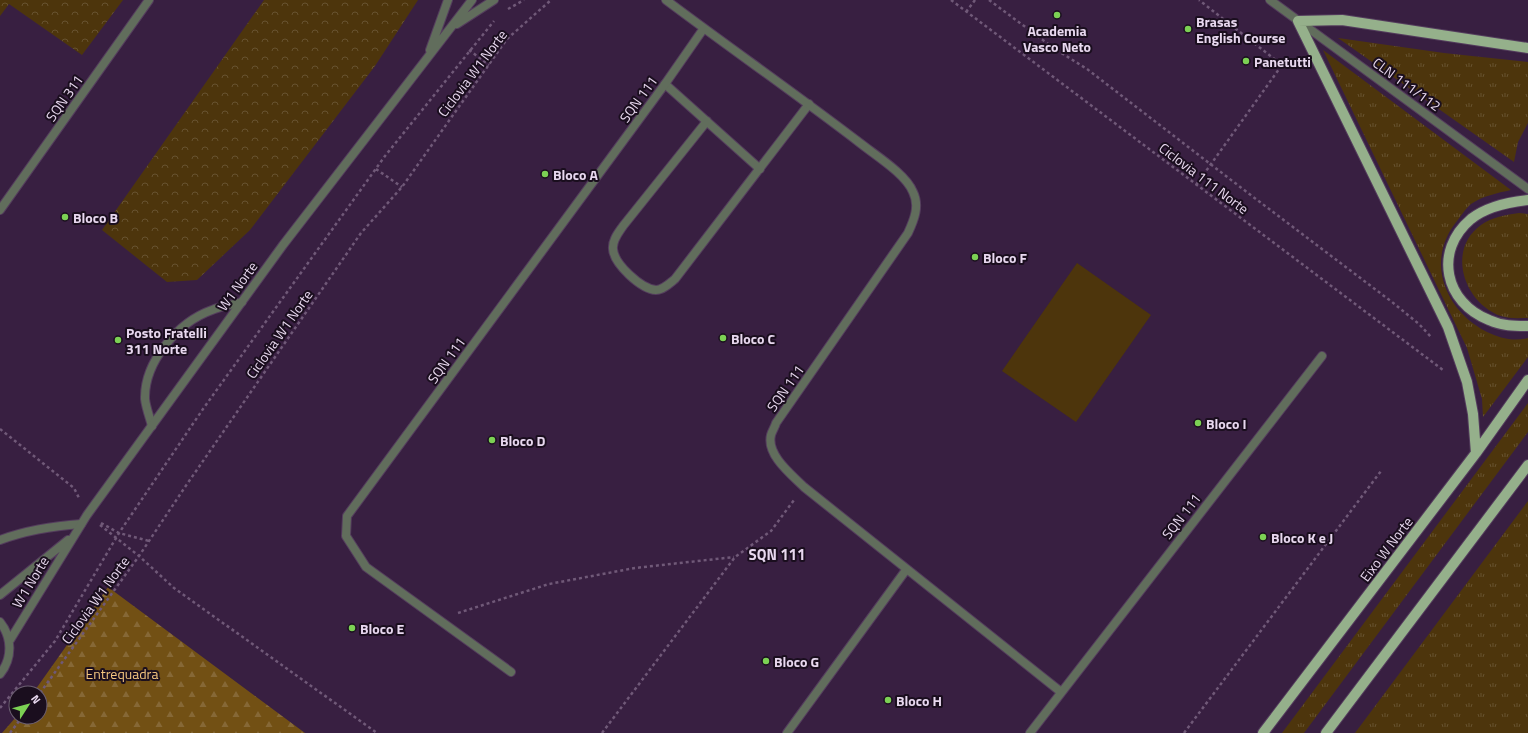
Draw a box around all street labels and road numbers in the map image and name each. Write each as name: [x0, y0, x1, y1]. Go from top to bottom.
street label: Ciclovia W1 Norte: [432, 25, 512, 121]
street label: CLN 111/112: [1369, 52, 1445, 116]
street label: SQN 311: [40, 70, 88, 126]
street label: SQN 111: [614, 71, 662, 127]
street label: Ciclovia 111 Norte: [1155, 137, 1253, 219]
street label: W1 Norte: [212, 257, 262, 315]
street label: Ciclovia W1 Norte: [241, 285, 317, 383]
street label: SQN 111: [422, 332, 470, 388]
street label: SQN 111: [761, 360, 809, 416]
street label: SQN 111: [1156, 489, 1206, 543]
street label: Eixo W Norte: [1355, 512, 1417, 586]
street label: W1 Norte: [6, 552, 54, 612]
street label: Ciclovia W1 Norte: [56, 552, 134, 648]

